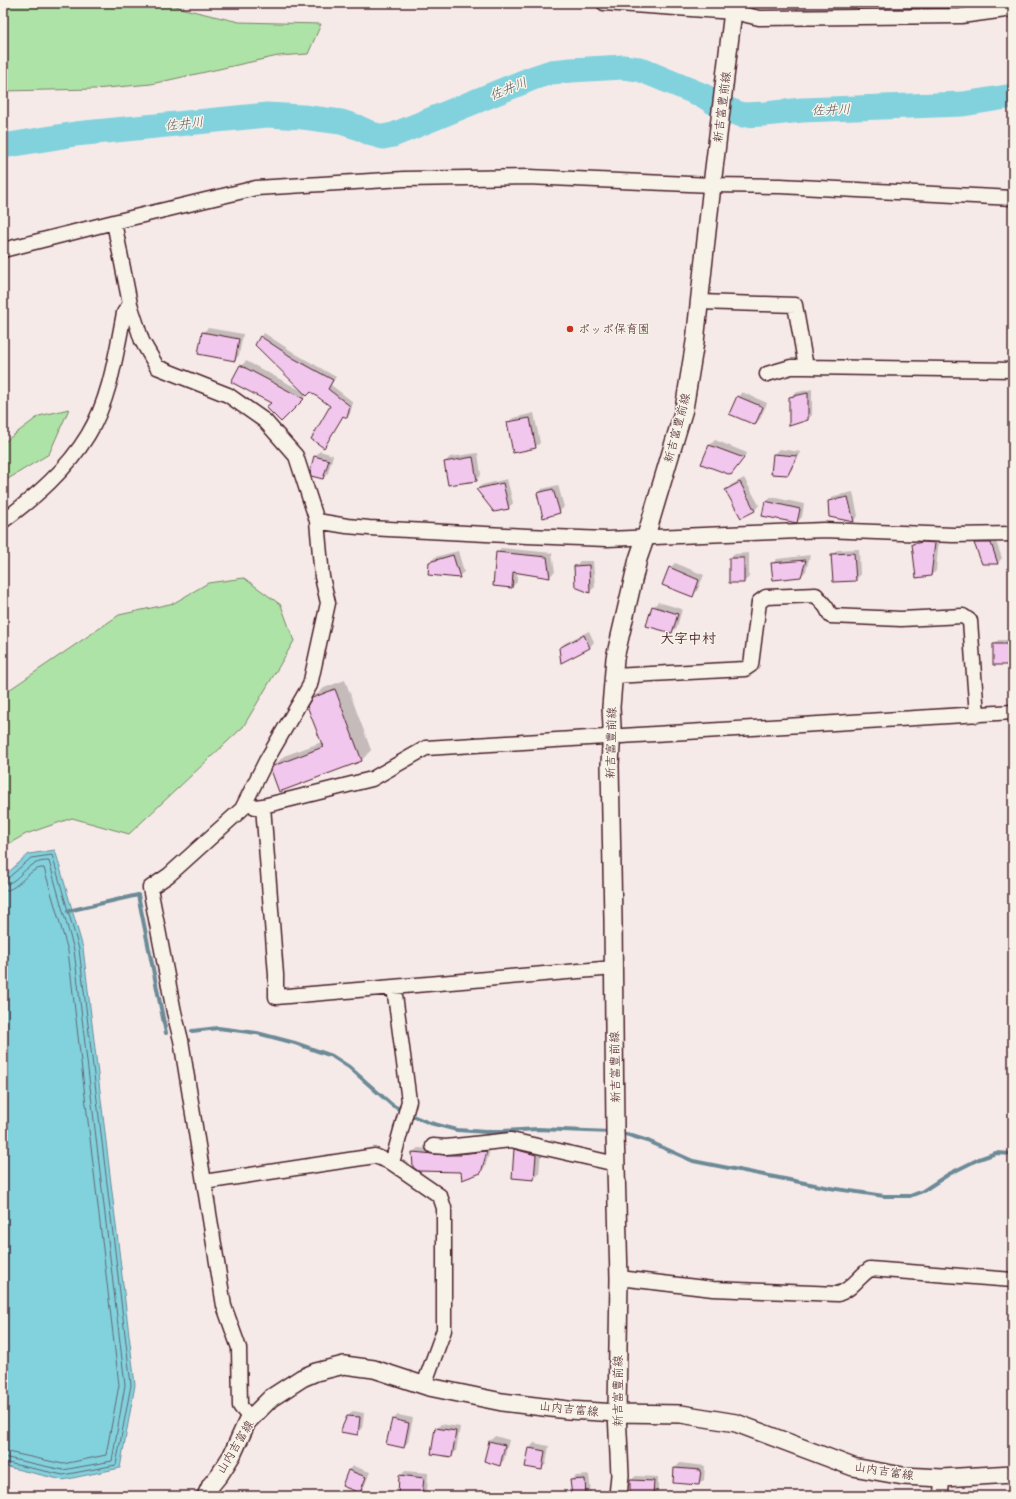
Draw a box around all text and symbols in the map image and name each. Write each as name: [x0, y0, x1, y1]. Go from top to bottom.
street label: 新吉富豊前線: [711, 70, 734, 144]
water label: 佐井川: [487, 74, 529, 104]
water label: 佐井川: [811, 101, 851, 119]
water label: 佐井川: [164, 114, 204, 134]
place label: ポッポ保育園: [578, 322, 650, 337]
marker: ポッポ保育園: [565, 324, 575, 334]
street label: 新吉富豊前線: [661, 391, 694, 465]
district label: 大字中村: [660, 630, 716, 647]
street label: 新吉富豊前線: [603, 707, 620, 779]
street label: 新吉富豊前線: [607, 1031, 624, 1103]
street label: 新吉富豊前線: [611, 1355, 626, 1427]
street label: 山内吉富線: [538, 1399, 600, 1420]
street label: 山内吉富線: [214, 1418, 257, 1477]
street label: 山内吉富線: [853, 1459, 915, 1484]

